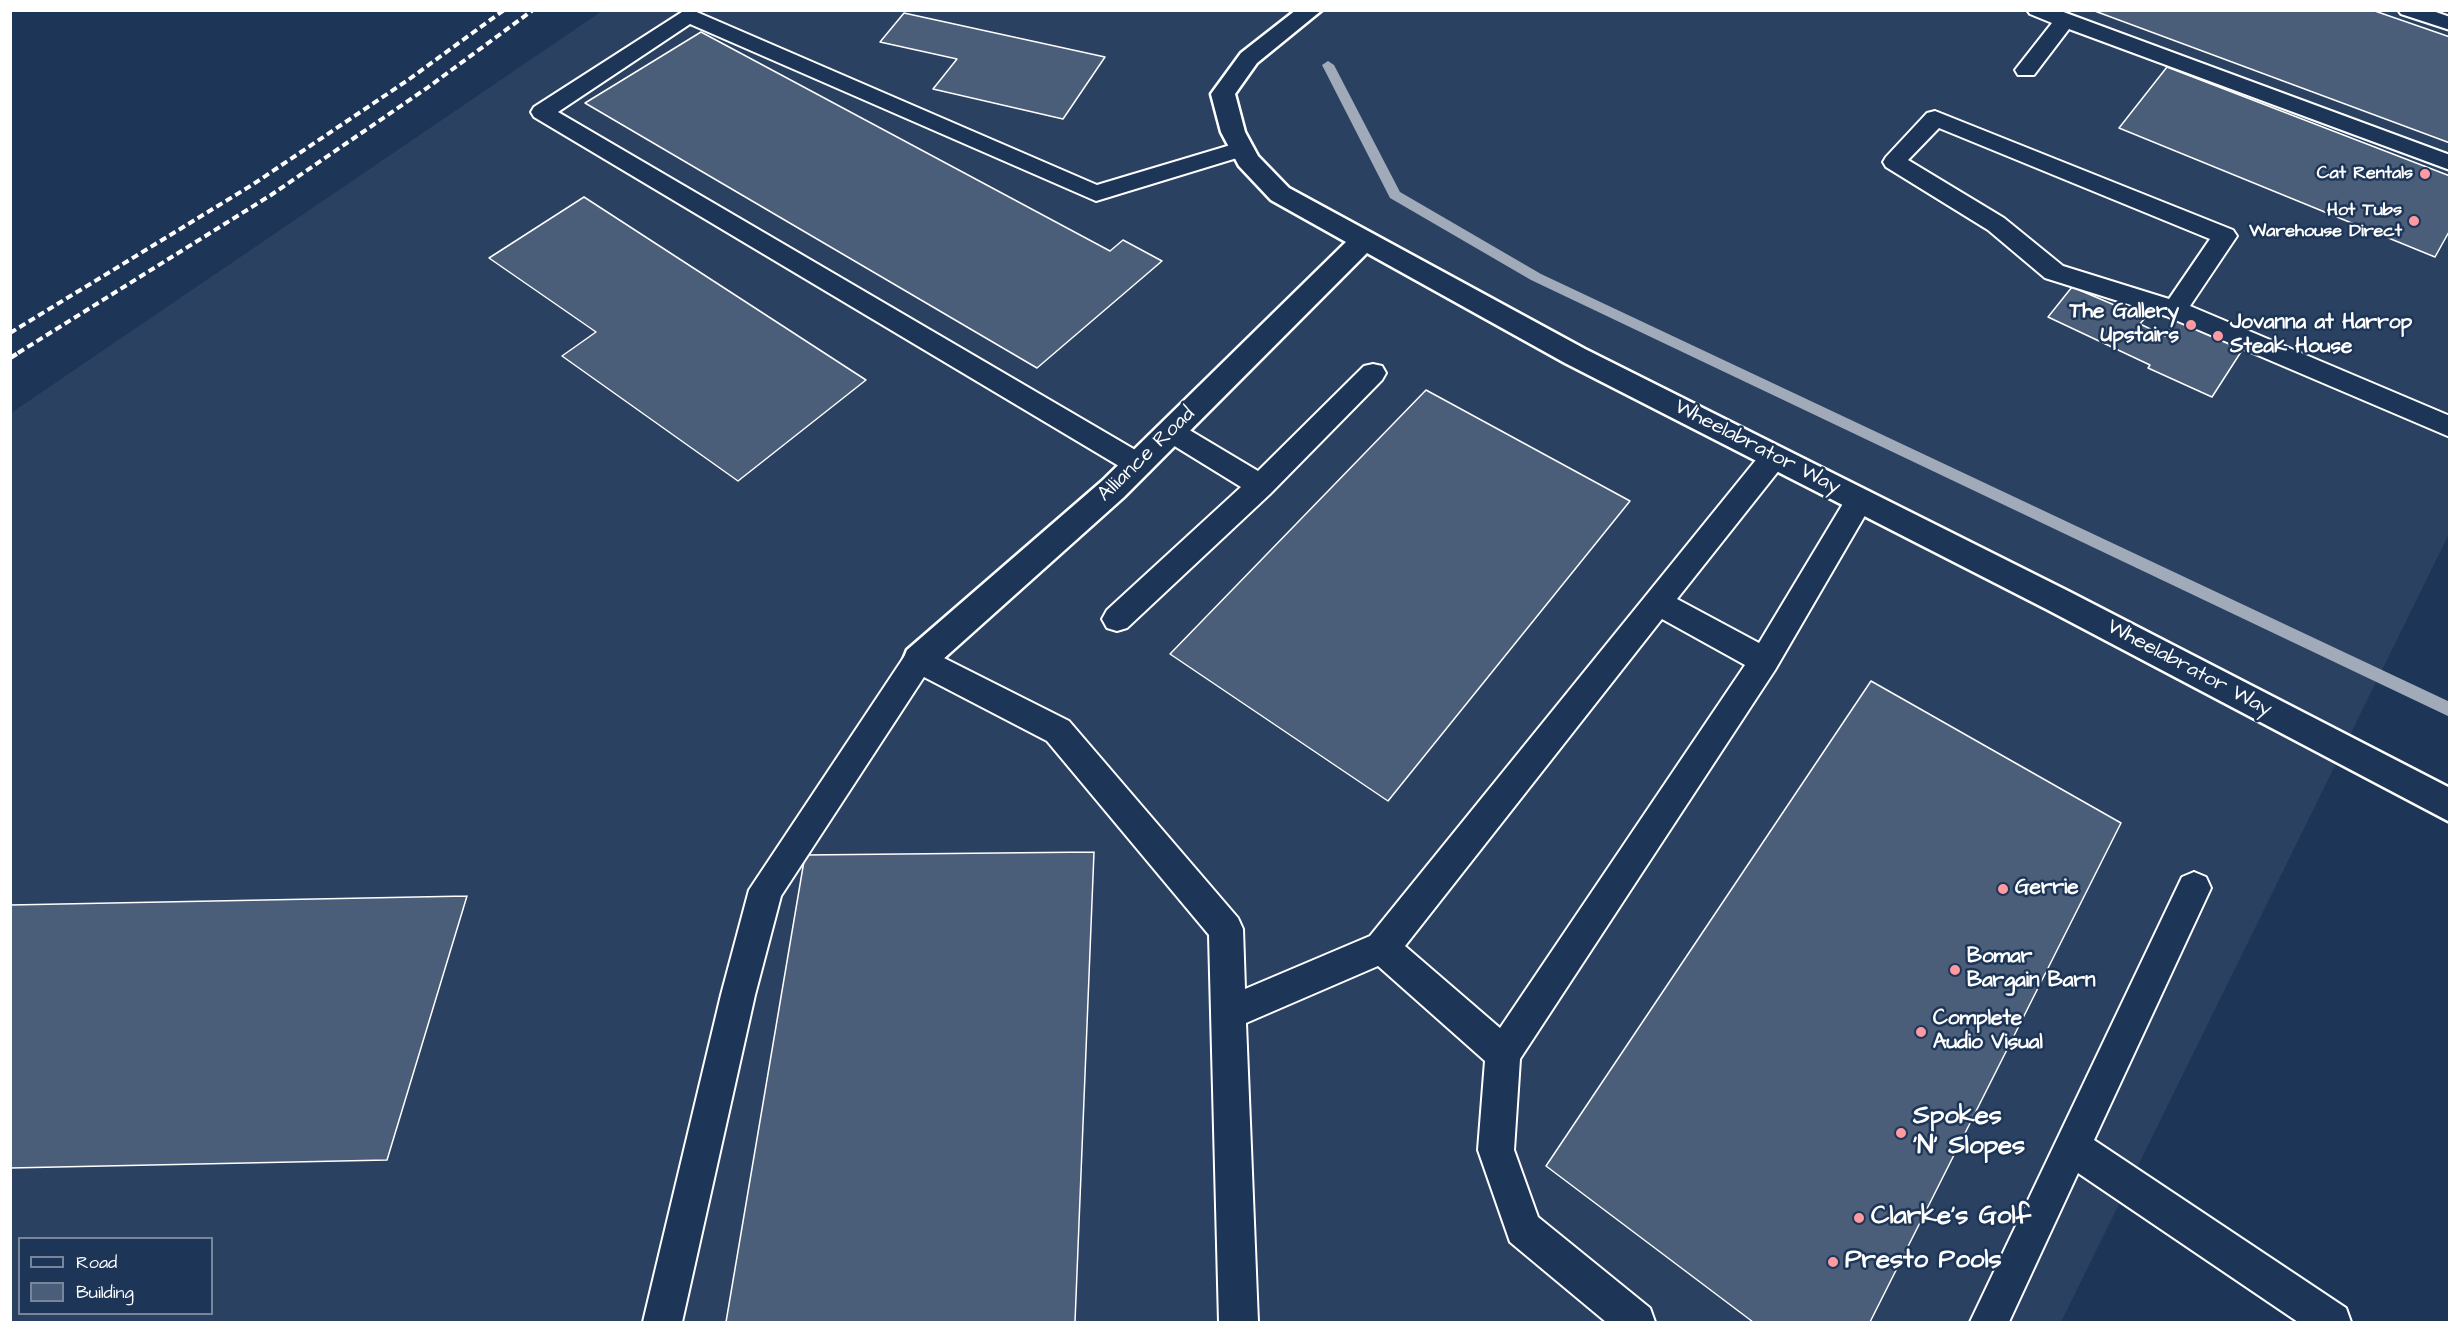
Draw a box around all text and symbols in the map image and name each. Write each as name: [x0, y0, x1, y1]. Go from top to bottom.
place label: Cat Rentals: [2317, 163, 2413, 185]
marker: Cat Rentals: [2418, 167, 2432, 181]
place label: Hot Tubs Warehouse Direct: [2249, 200, 2402, 242]
marker: Hot Tubs Warehouse Direct: [2407, 214, 2421, 228]
place label: The Gallery Upstairs: [2069, 300, 2179, 350]
place label: Jovanna at Harrop Steak House: [2230, 311, 2412, 361]
marker: The Gallery Upstairs: [2184, 318, 2198, 332]
marker: Jovanna at Harrop Steak House: [2211, 329, 2225, 343]
street label: Wheelabrator Way: [1670, 395, 1844, 501]
street label: Alliance Road: [1093, 402, 1201, 508]
street label: Wheelabrator Way: [2102, 615, 2276, 723]
place label: Gerrie: [2015, 876, 2079, 902]
marker: Gerrie: [1996, 882, 2010, 896]
place label: Bomar Bargain Barn: [1967, 945, 2096, 995]
marker: Bomar Bargain Barn: [1948, 963, 1962, 977]
place label: Complete Audio Visual: [1933, 1007, 2043, 1057]
marker: Complete Audio Visual: [1914, 1025, 1928, 1039]
place label: Spokes 'N' Slopes: [1913, 1102, 2025, 1164]
marker: Spokes 'N' Slopes: [1894, 1126, 1908, 1140]
place label: Clarke's Golf: [1871, 1202, 2031, 1234]
marker: Clarke's Golf: [1852, 1211, 1866, 1225]
legend: [18, 1237, 213, 1315]
place label: Presto Pools: [1845, 1246, 2002, 1278]
text: Road: [76, 1250, 117, 1275]
marker: Presto Pools: [1826, 1255, 1840, 1269]
text: Building: [76, 1280, 134, 1305]

